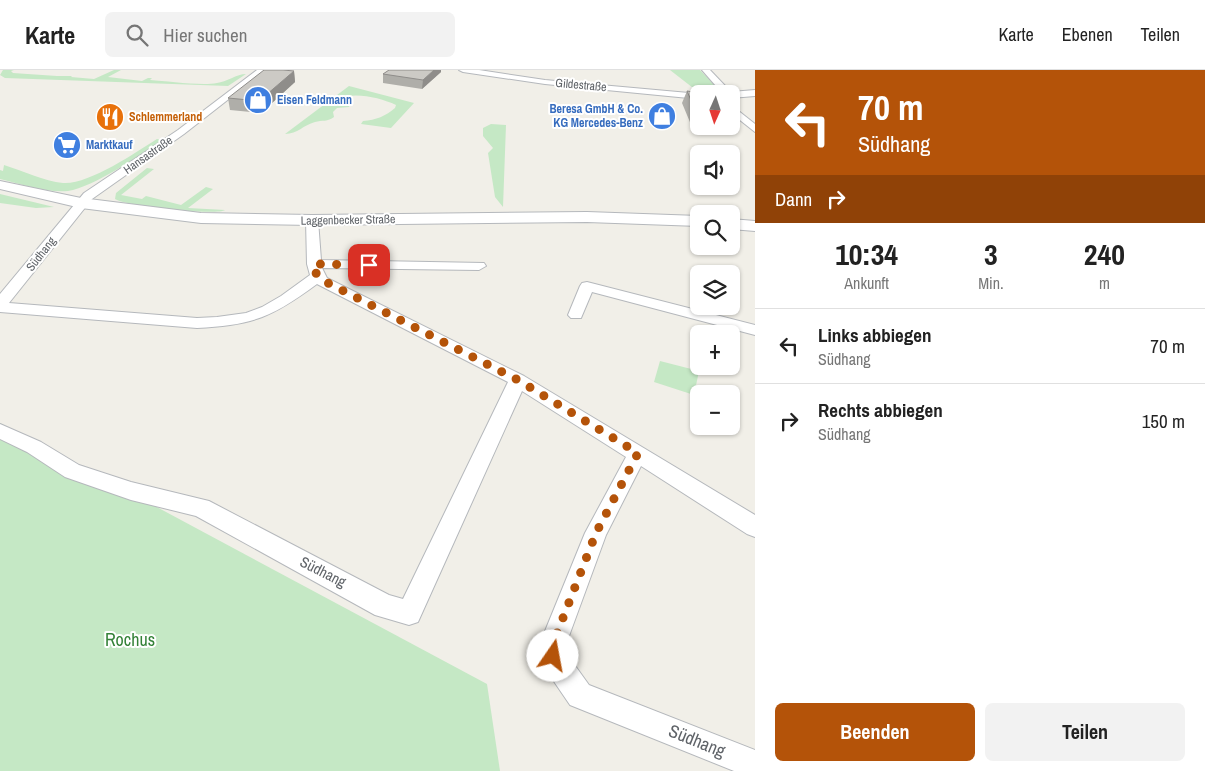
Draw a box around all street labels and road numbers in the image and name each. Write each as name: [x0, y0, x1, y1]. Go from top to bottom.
street label: Gildestraße: [555, 75, 607, 95]
street label: Hansastraße: [120, 132, 176, 178]
street label: Laggenbecker Straße: [301, 211, 395, 229]
street label: Südhang: [23, 233, 60, 274]
street label: Südhang: [297, 551, 350, 592]
street label: Südhang: [665, 718, 730, 763]

